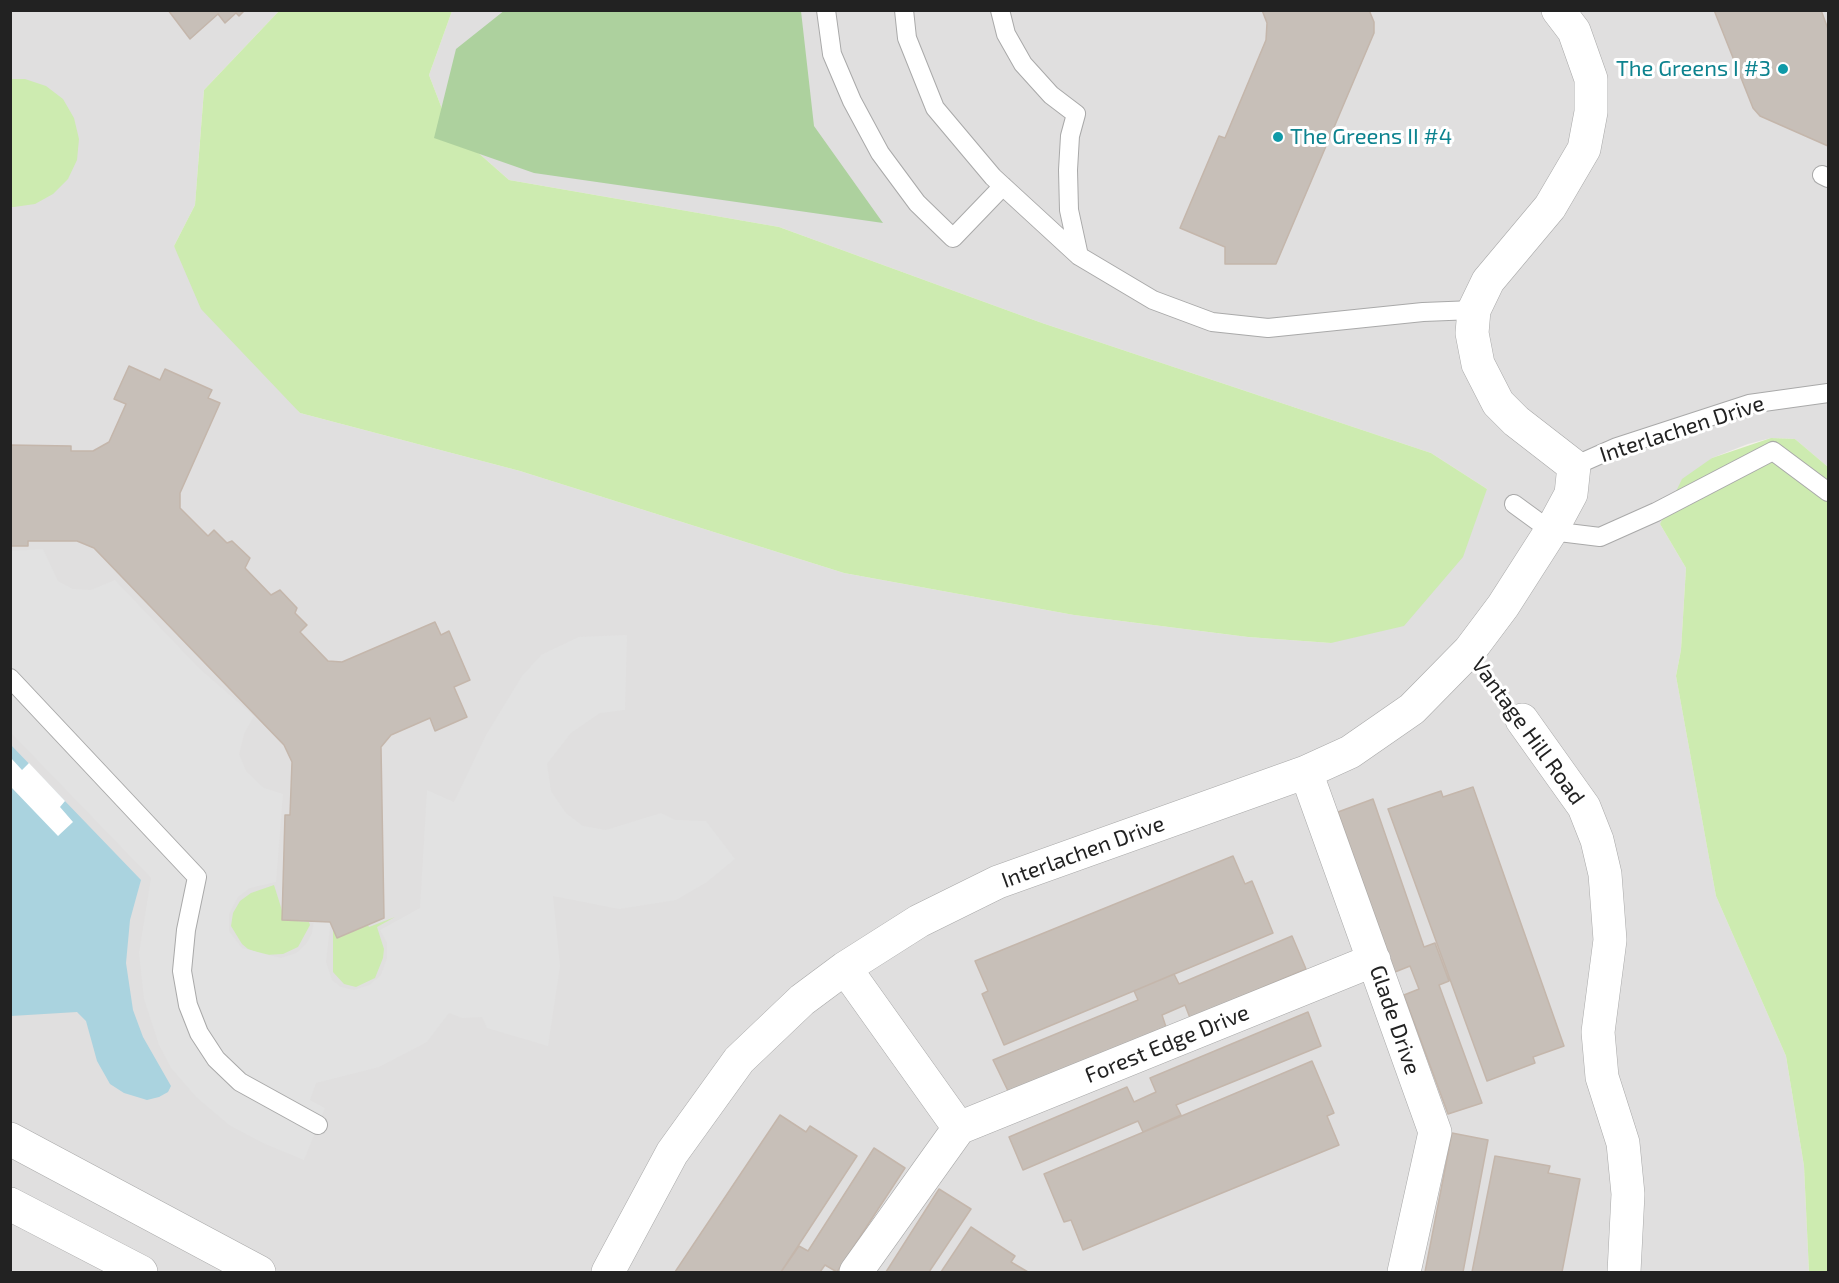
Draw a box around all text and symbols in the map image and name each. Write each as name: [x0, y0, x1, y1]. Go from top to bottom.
place label: The Greens I #3: [1616, 56, 1771, 82]
marker: The Greens I #3: [1776, 62, 1790, 76]
place label: The Greens II #4: [1290, 124, 1452, 150]
marker: The Greens II #4: [1271, 130, 1285, 144]
street label: Interlachen Drive: [1596, 390, 1768, 468]
street label: Vantage Hill Road: [1466, 652, 1590, 810]
street label: Interlachen Drive: [998, 810, 1168, 894]
street label: Glade Drive: [1364, 962, 1426, 1078]
street label: Forest Edge Drive: [1081, 999, 1253, 1089]

